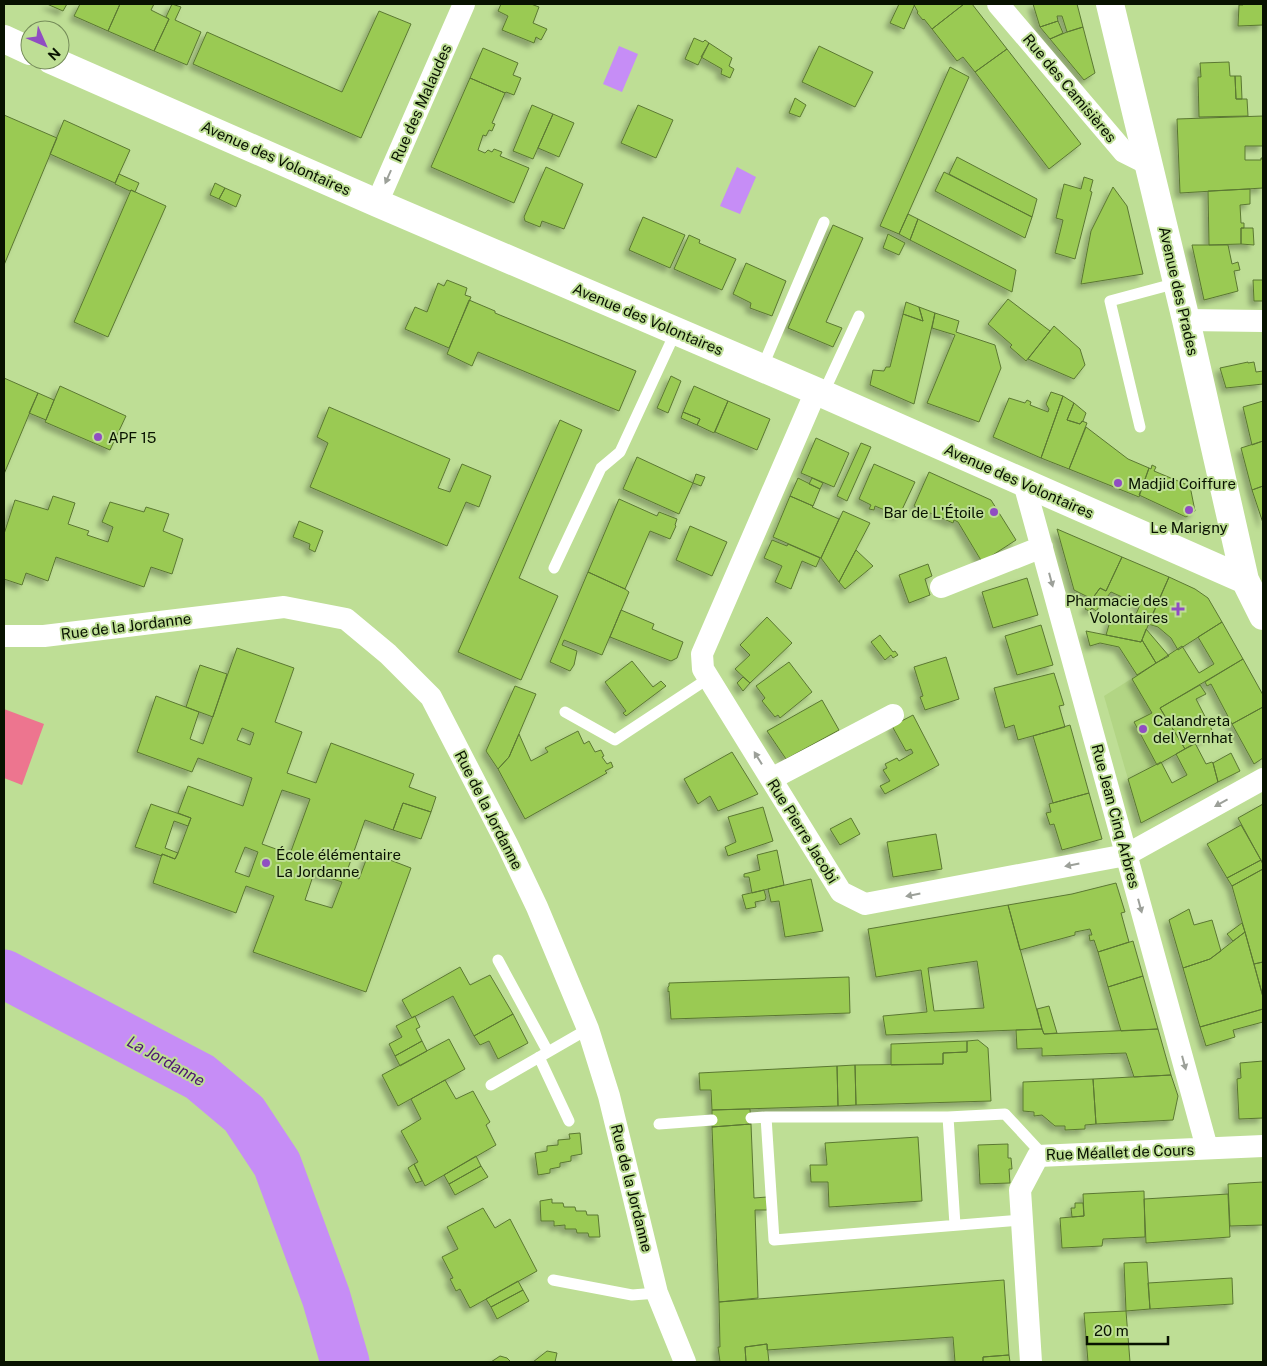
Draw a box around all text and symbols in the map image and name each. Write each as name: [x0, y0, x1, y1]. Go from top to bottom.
north arrow: [20, 20, 70, 70]
street label: Rue des Camisières: [1020, 30, 1120, 146]
street label: Rue des Malaudes: [387, 41, 455, 165]
text: N: [45, 45, 64, 64]
street label: Avenue des Volontaires: [199, 117, 353, 199]
one-way arrow: [384, 170, 392, 184]
street label: Avenue des Prades: [1156, 225, 1202, 357]
street label: Avenue des Volontaires: [570, 280, 726, 358]
place label: APF 15: [108, 429, 156, 446]
marker: APF 15: [92, 431, 104, 443]
street label: Avenue des Volontaires: [942, 440, 1096, 522]
place label: Madjid Coiffure: [1128, 475, 1236, 492]
marker: Madjid Coiffure: [1112, 477, 1124, 489]
place label: Bar de L'Étoile: [883, 504, 984, 521]
marker: Le Marigny: [1183, 504, 1195, 516]
marker: Bar de L'Étoile: [988, 506, 1000, 518]
place label: Le Marigny: [1150, 519, 1228, 536]
one-way arrow: [1047, 573, 1055, 588]
place label: Pharmacie des Volontaires: [1066, 592, 1168, 626]
marker: Pharmacie des Volontaires: [1172, 603, 1184, 615]
street label: Rue de la Jordanne: [60, 610, 192, 642]
place label: Calandreta del Vernhat: [1153, 712, 1233, 746]
marker: Calandreta del Vernhat: [1137, 723, 1149, 735]
street label: Rue Jean Cinq Arbres: [1089, 742, 1143, 890]
street label: Rue de la Jordanne: [452, 748, 526, 872]
one-way arrow: [754, 752, 763, 765]
street label: Rue Pierre Jacobi: [764, 776, 842, 886]
one-way arrow: [1214, 798, 1227, 807]
place label: École élémentaire La Jordanne: [276, 846, 401, 880]
marker: École élémentaire La Jordanne: [260, 857, 272, 869]
one-way arrow: [1064, 861, 1080, 869]
one-way arrow: [904, 891, 920, 899]
one-way arrow: [1137, 899, 1145, 914]
water label: La Jordanne: [124, 1032, 208, 1090]
one-way arrow: [1180, 1055, 1188, 1070]
street label: Rue de la Jordanne: [608, 1122, 656, 1254]
street label: Rue Méallet de Cours: [1045, 1141, 1195, 1163]
scale bar: [1087, 1314, 1168, 1346]
text: 20 m: [1094, 1322, 1129, 1339]

